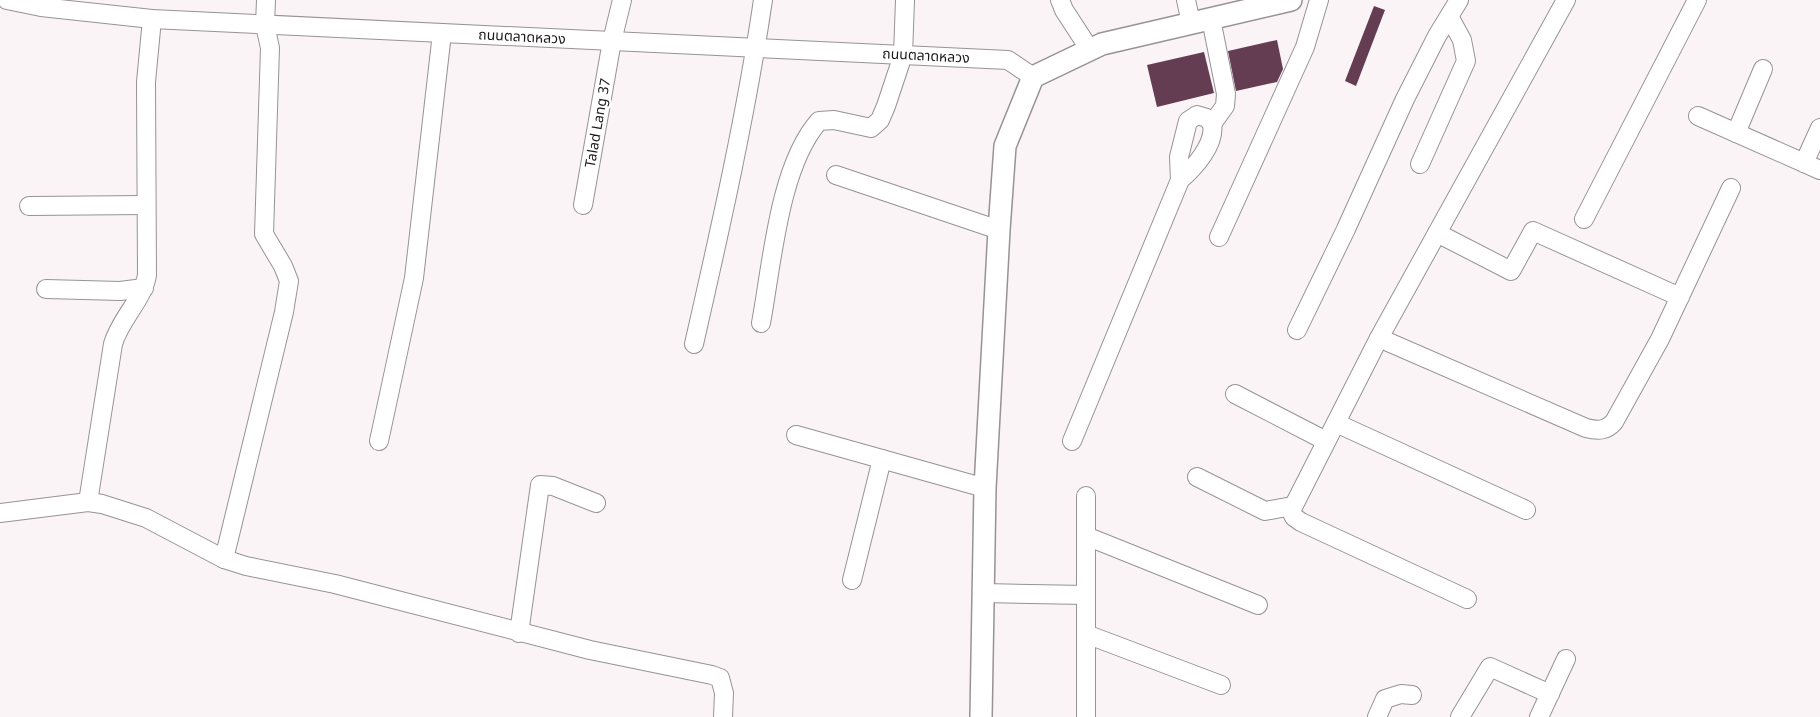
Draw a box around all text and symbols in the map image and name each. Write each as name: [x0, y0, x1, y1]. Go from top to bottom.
street label: ถนนตลาดหลวง: [478, 24, 566, 50]
street label: ถนนตลาดหลวง: [882, 43, 970, 69]
street label: Talad Lang 37: [580, 77, 616, 169]

